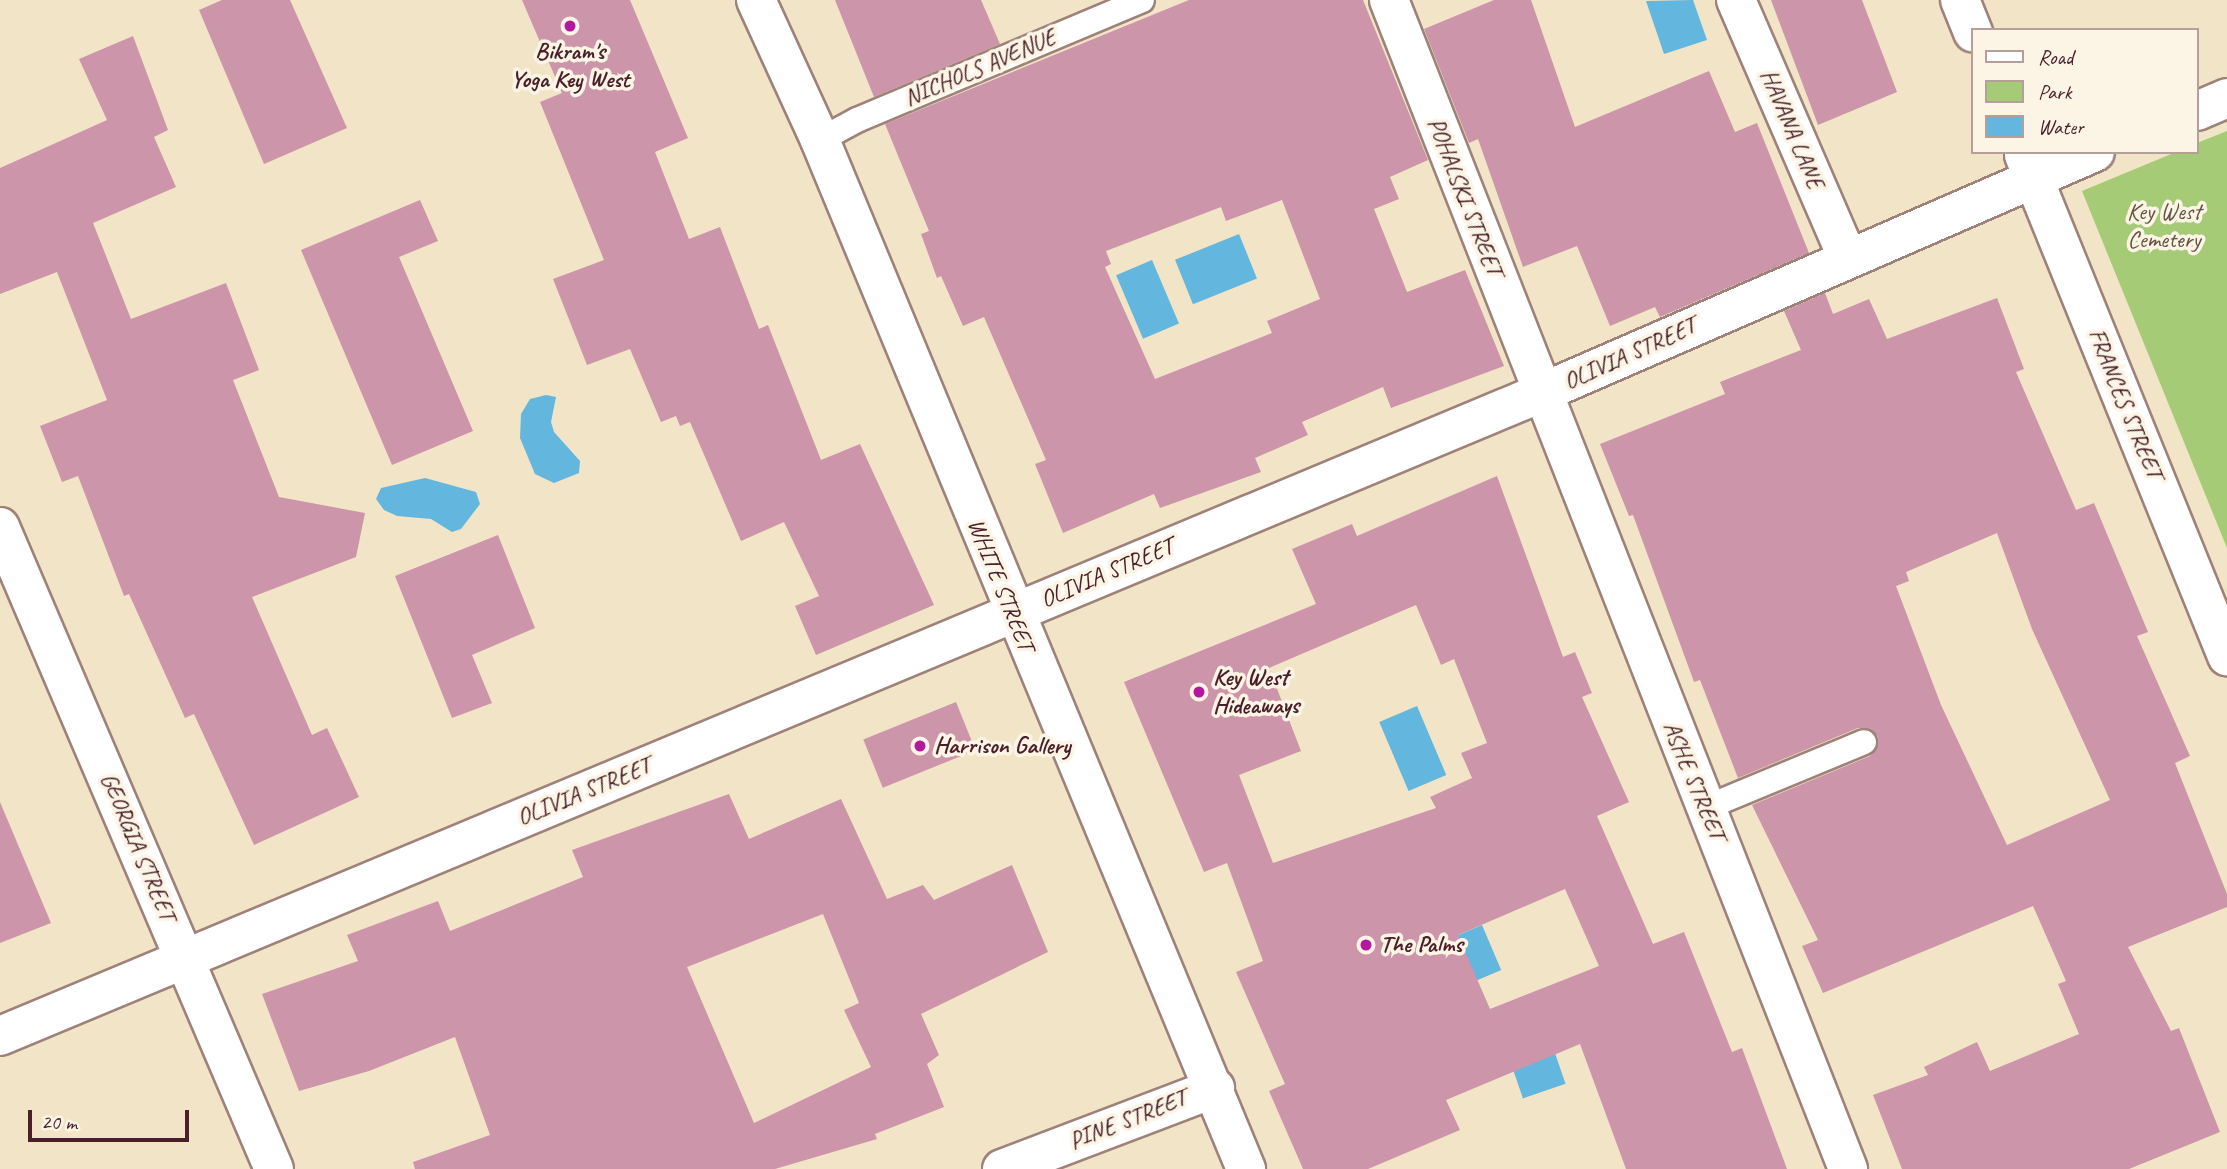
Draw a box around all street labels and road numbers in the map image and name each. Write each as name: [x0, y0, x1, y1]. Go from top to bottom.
street label: NICHOLS AVENUE: [900, 23, 1060, 113]
street label: HAVANA LANE: [1754, 65, 1830, 193]
street label: POHALSKI STREET: [1422, 114, 1508, 280]
street label: OLIVIA STREET: [1559, 312, 1701, 396]
street label: FRANCES STREET: [2082, 325, 2168, 483]
street label: WHITE STREET: [961, 514, 1041, 656]
street label: OLIVIA STREET: [1036, 532, 1178, 614]
street label: ASHE STREET: [1657, 717, 1731, 845]
street label: OLIVIA STREET: [513, 752, 655, 832]
street label: GEORGIA STREET: [94, 768, 182, 926]
street label: PINE STREET: [1065, 1084, 1191, 1156]

